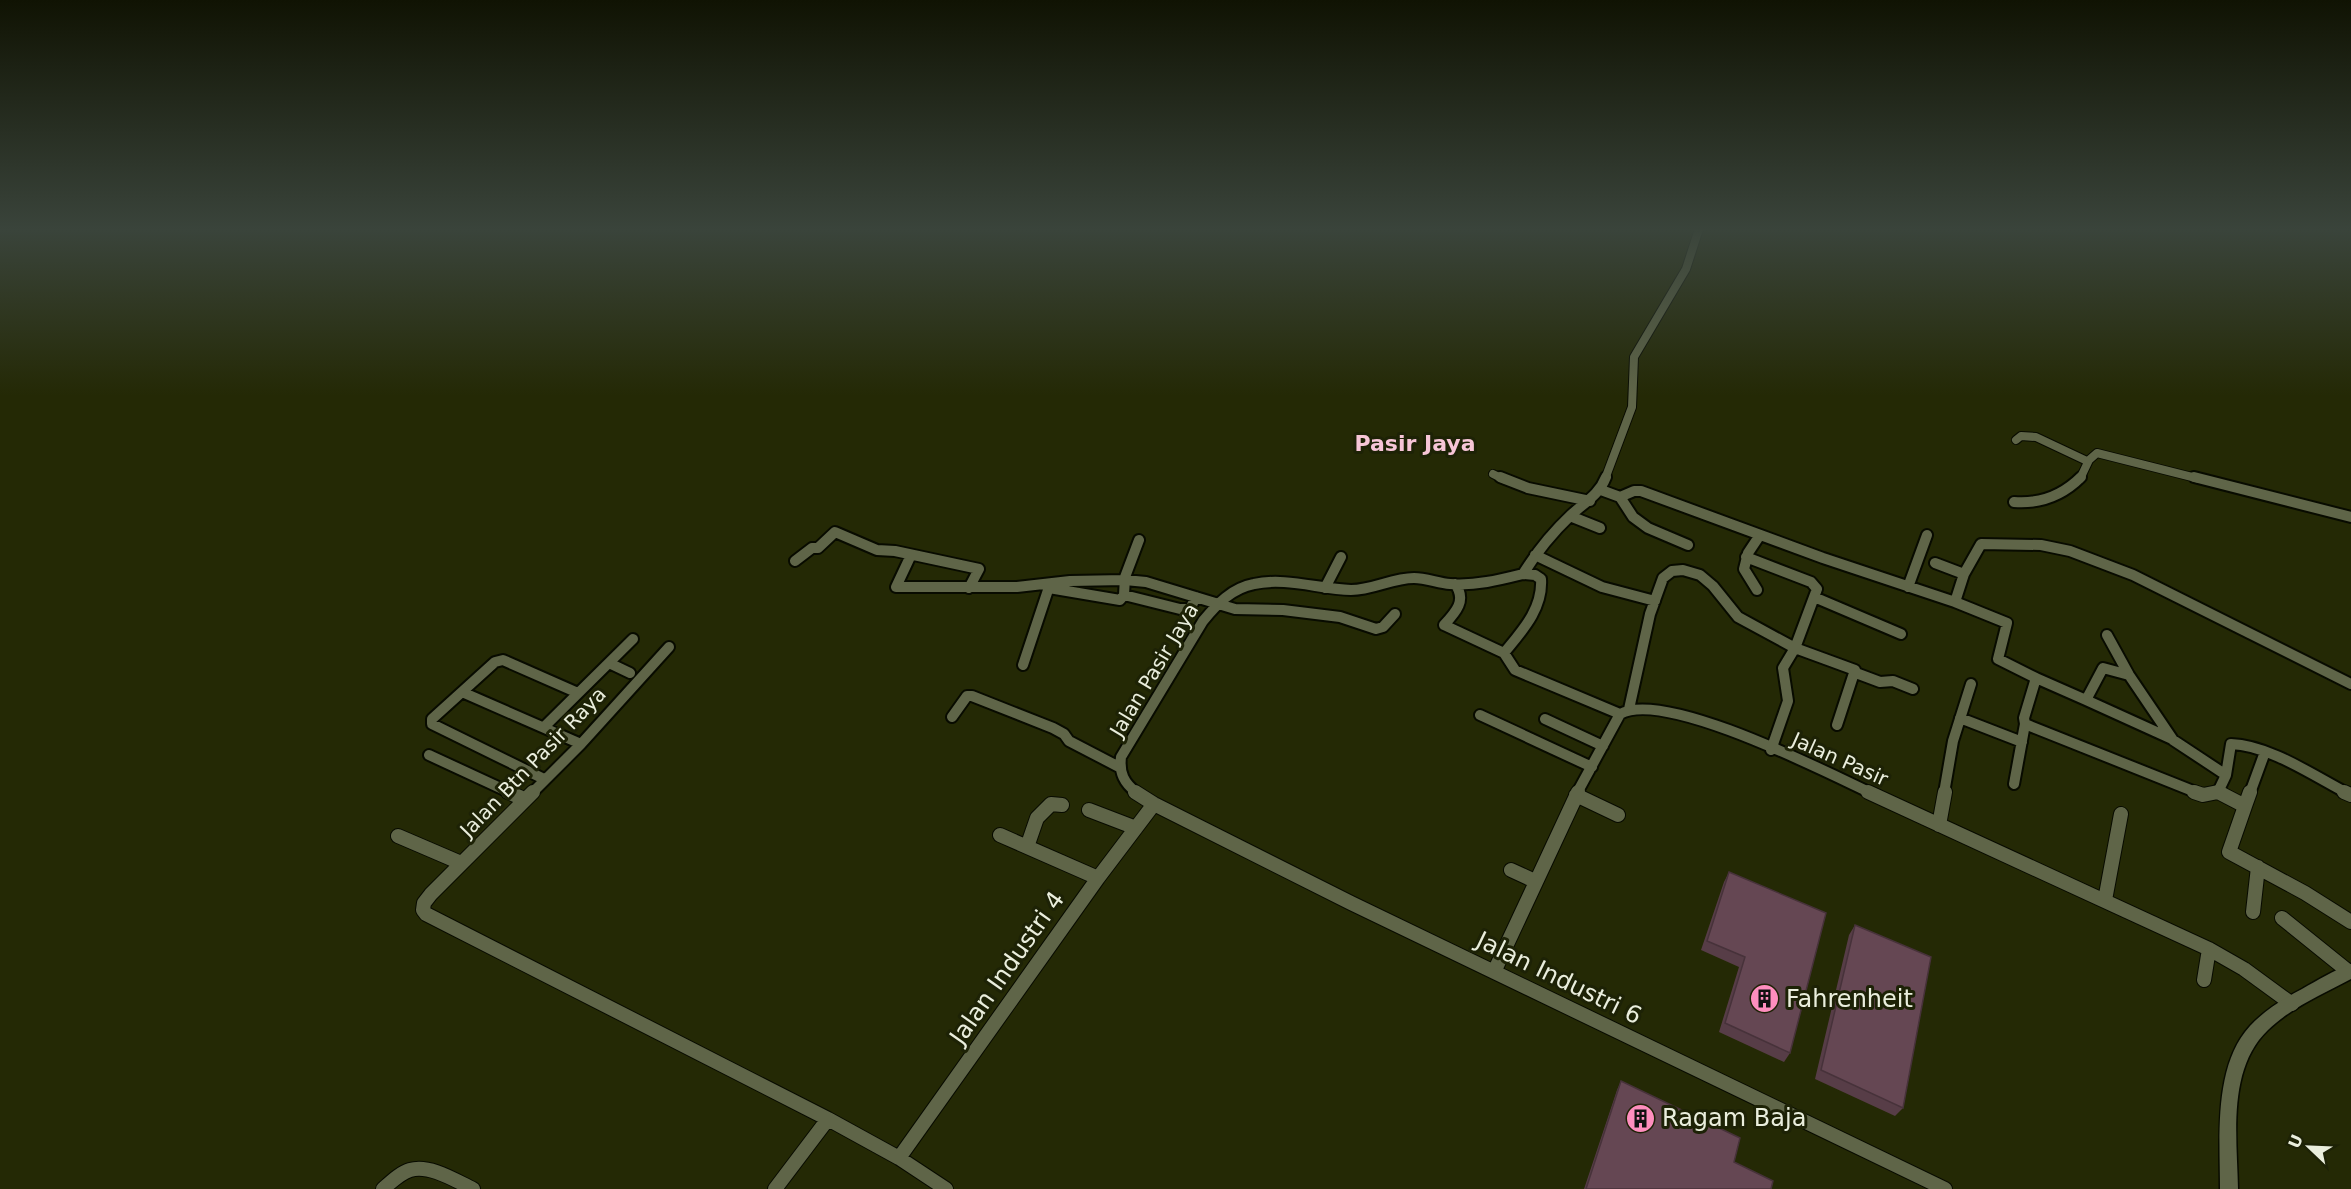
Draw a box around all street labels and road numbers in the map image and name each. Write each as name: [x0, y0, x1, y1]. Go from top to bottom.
street label: Jalan Pasir Jaya: [1104, 599, 1203, 743]
street label: Jalan Btn Pasir Raya: [454, 682, 611, 843]
street label: Jalan Pasir: [1786, 726, 1892, 791]
street label: Jalan Industri 4: [943, 886, 1070, 1051]
street label: Jalan Industri 6: [1470, 925, 1646, 1030]

